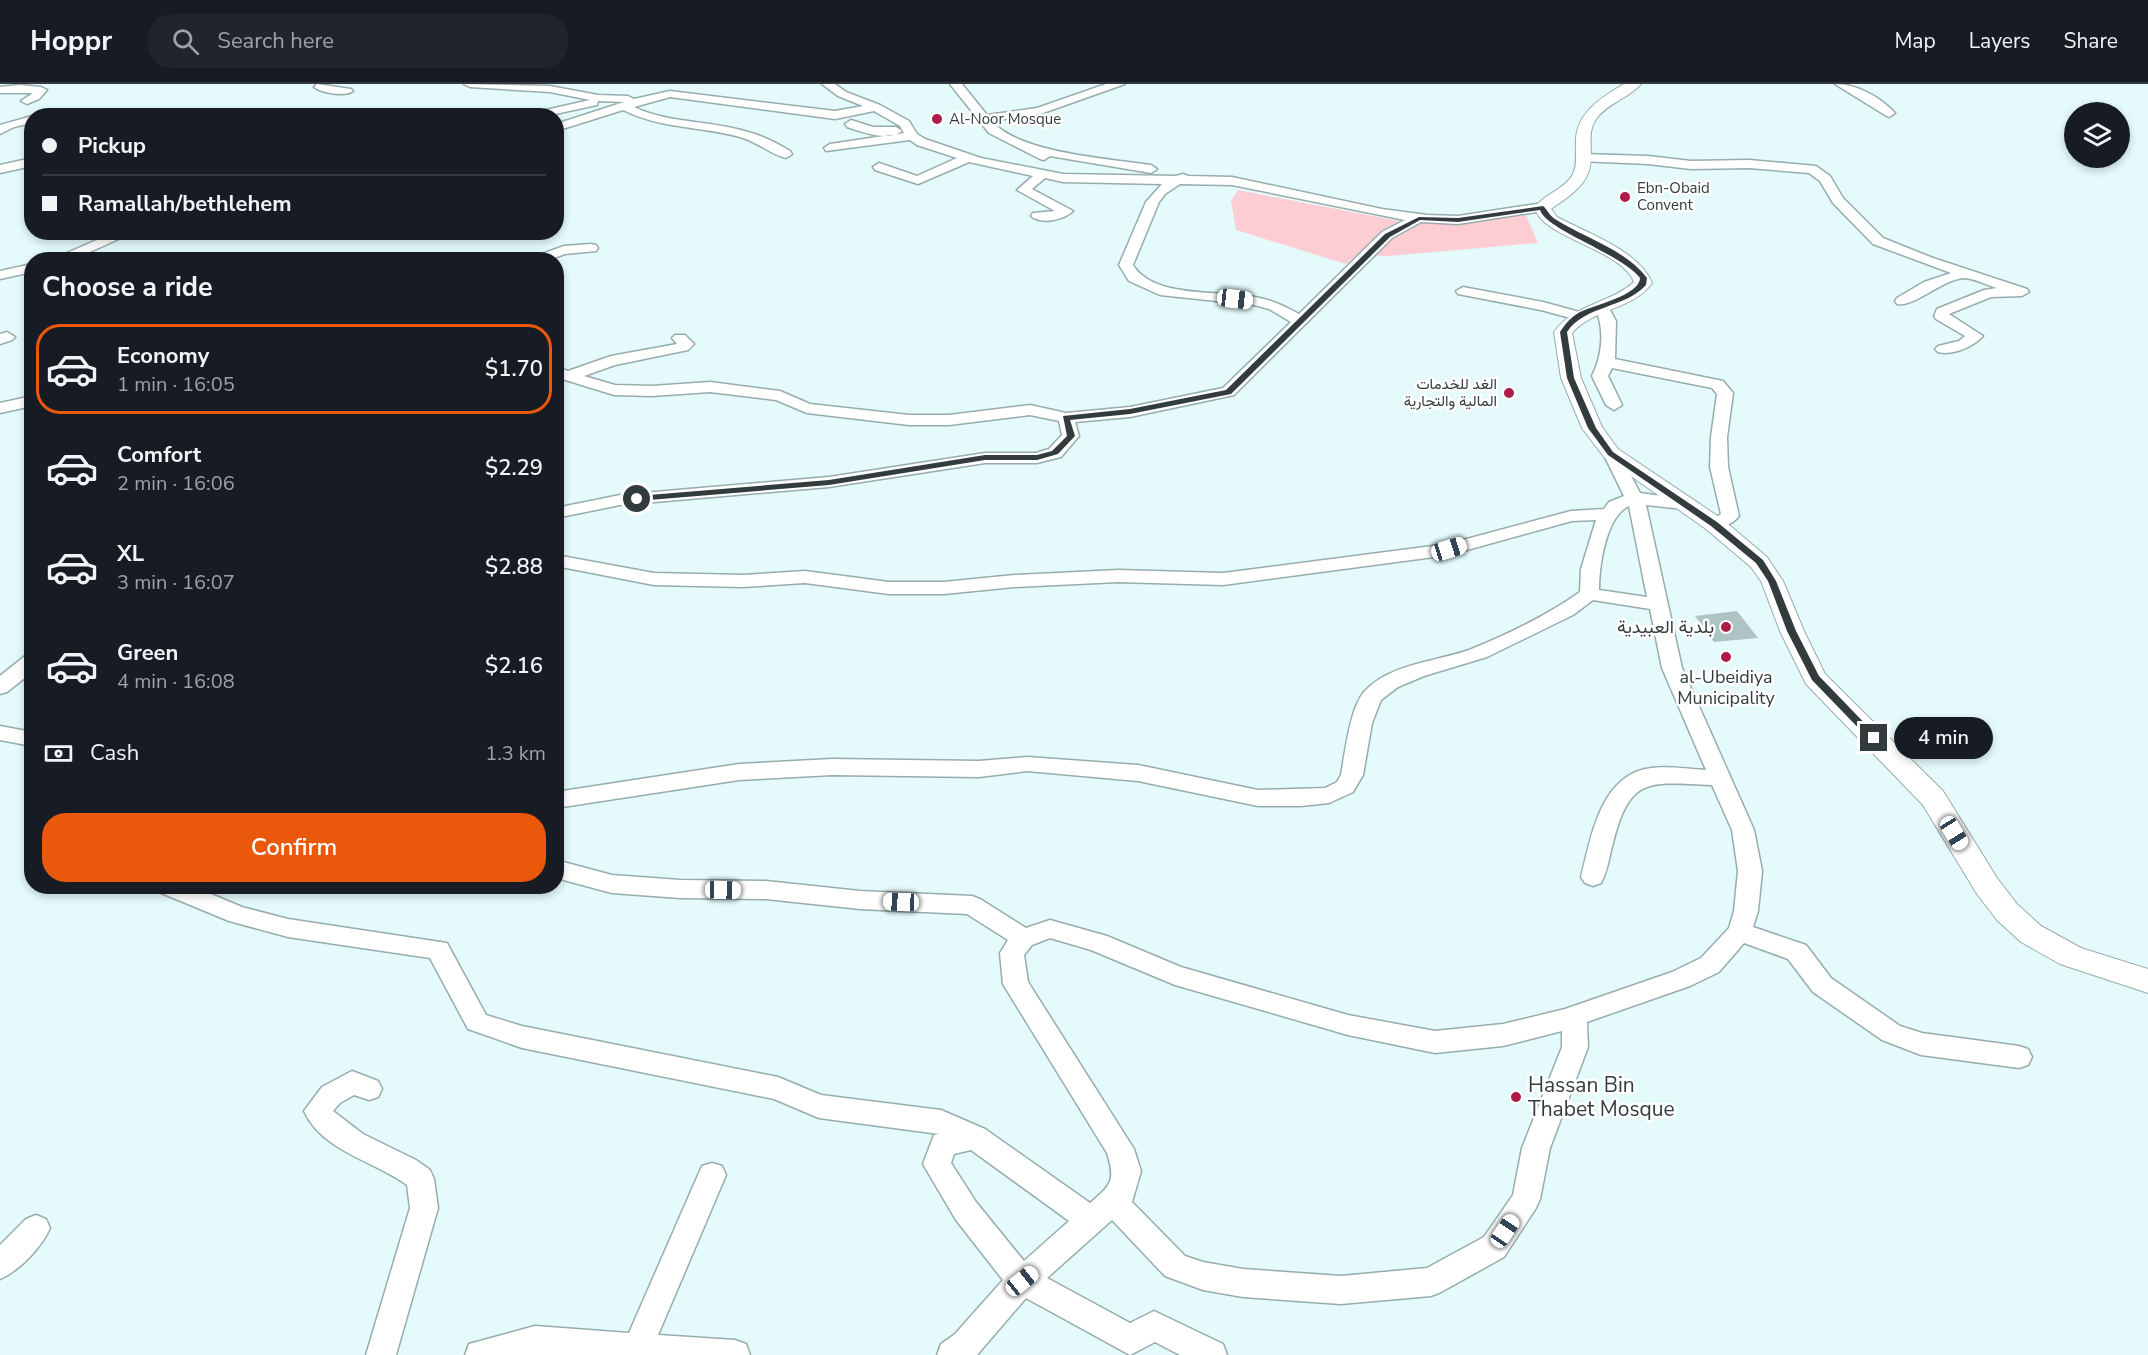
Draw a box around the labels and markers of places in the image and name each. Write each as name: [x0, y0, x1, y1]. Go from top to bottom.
place label: Al-Noor Mosque: [949, 109, 1061, 129]
marker: Al-Noor Mosque: [930, 112, 944, 126]
place label: Ebn-Obaid Convent: [1637, 178, 1710, 215]
marker: Ebn-Obaid Convent: [1618, 190, 1632, 204]
place label: الغد للخدمات المالية والتجارية: [1404, 374, 1497, 411]
marker: الغد للخدمات المالية والتجارية: [1502, 386, 1516, 400]
place label: بلدية العبيدية: [1617, 615, 1714, 639]
marker: بلدية العبيدية: [1719, 620, 1733, 634]
marker: al-Ubeidiya Municipality: [1719, 650, 1733, 664]
place label: al-Ubeidiya Municipality: [1677, 665, 1776, 710]
place label: Hassan Bin Thabet Mosque: [1528, 1071, 1675, 1123]
marker: Hassan Bin Thabet Mosque: [1509, 1090, 1523, 1104]

